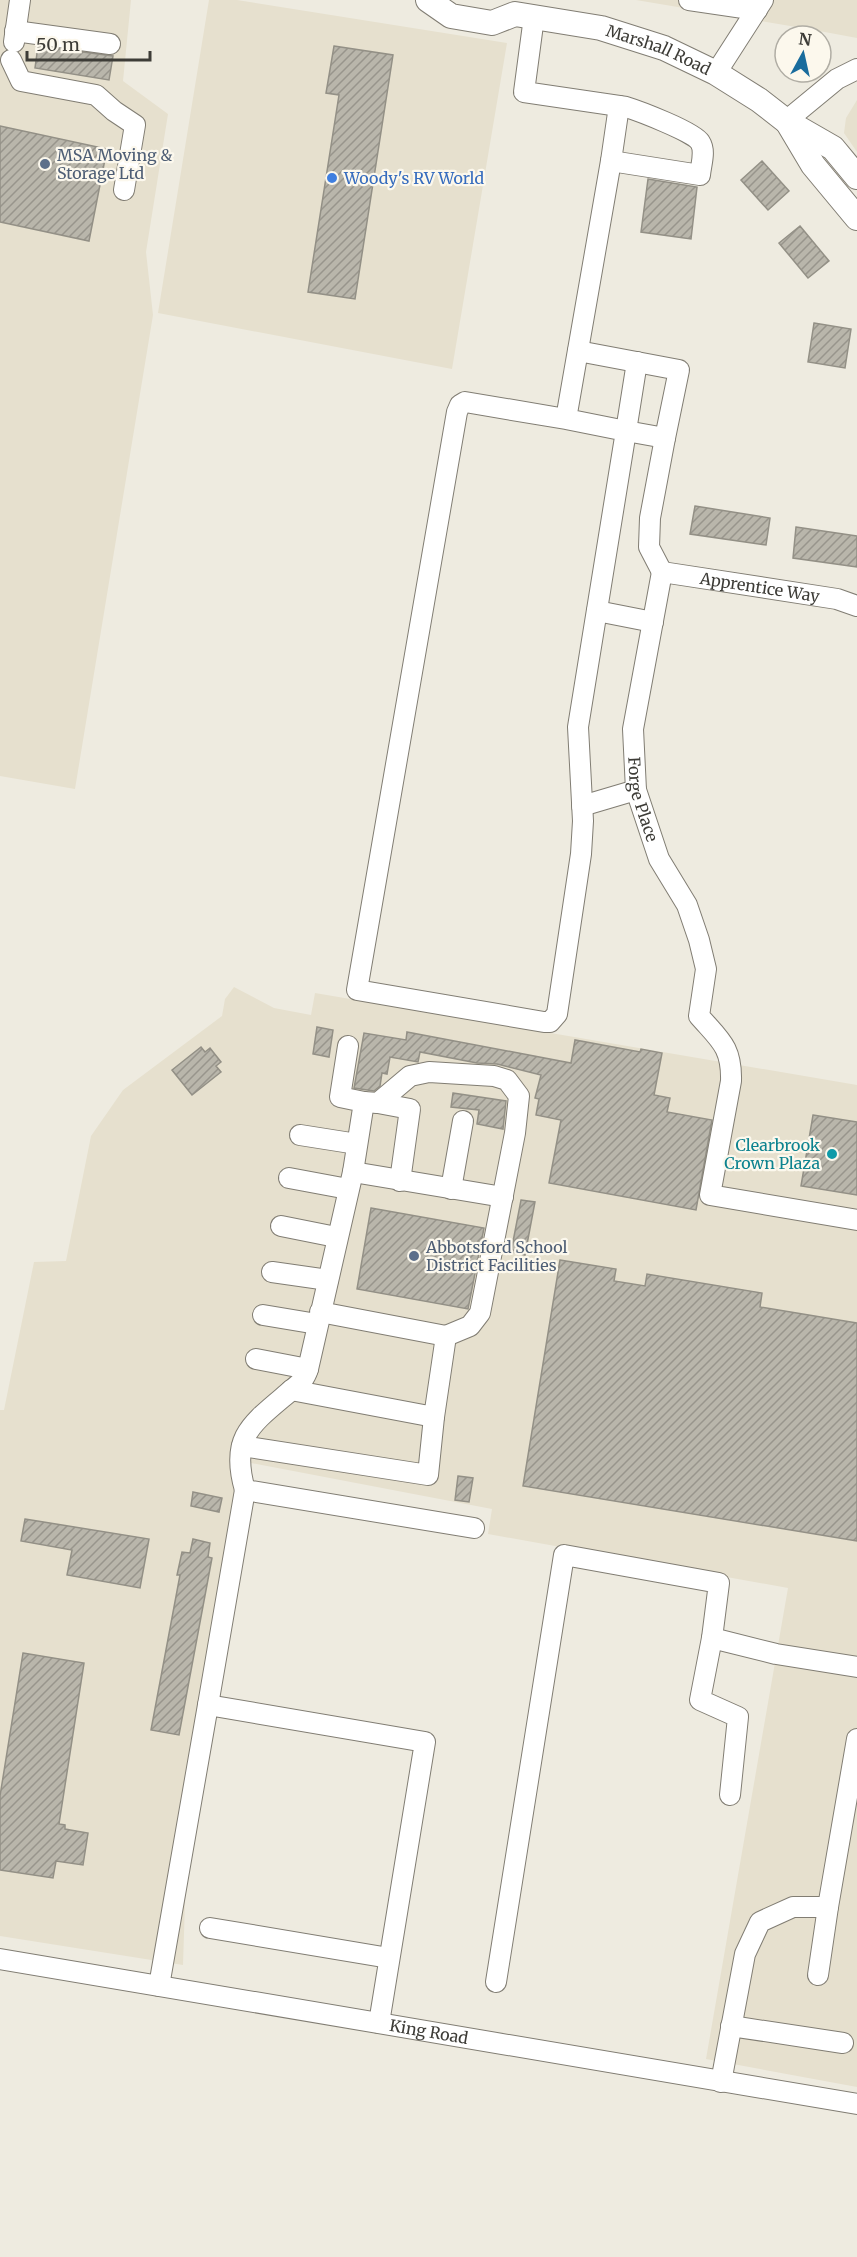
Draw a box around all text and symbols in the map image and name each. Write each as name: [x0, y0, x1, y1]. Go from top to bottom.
street label: Marshall Road: [604, 20, 715, 79]
scale bar: [27, 24, 150, 62]
north arrow: [773, 24, 833, 84]
text: N: [797, 28, 813, 50]
text: 50 m: [36, 33, 80, 56]
place label: MSA Moving & Storage Ltd: [57, 145, 173, 183]
marker: MSA Moving & Storage Ltd: [38, 157, 52, 171]
place label: Woody's RV World: [343, 168, 485, 188]
marker: Woody's RV World: [325, 171, 339, 185]
street label: Apprentice Way: [698, 568, 822, 606]
street label: Forge Place: [624, 756, 663, 844]
place label: Clearbrook Crown Plaza: [724, 1135, 821, 1173]
marker: Clearbrook Crown Plaza: [825, 1147, 839, 1161]
place label: Abbotsford School District Facilities: [425, 1237, 567, 1275]
marker: Abbotsford School District Facilities: [407, 1249, 421, 1263]
street label: King Road: [388, 2015, 470, 2048]

